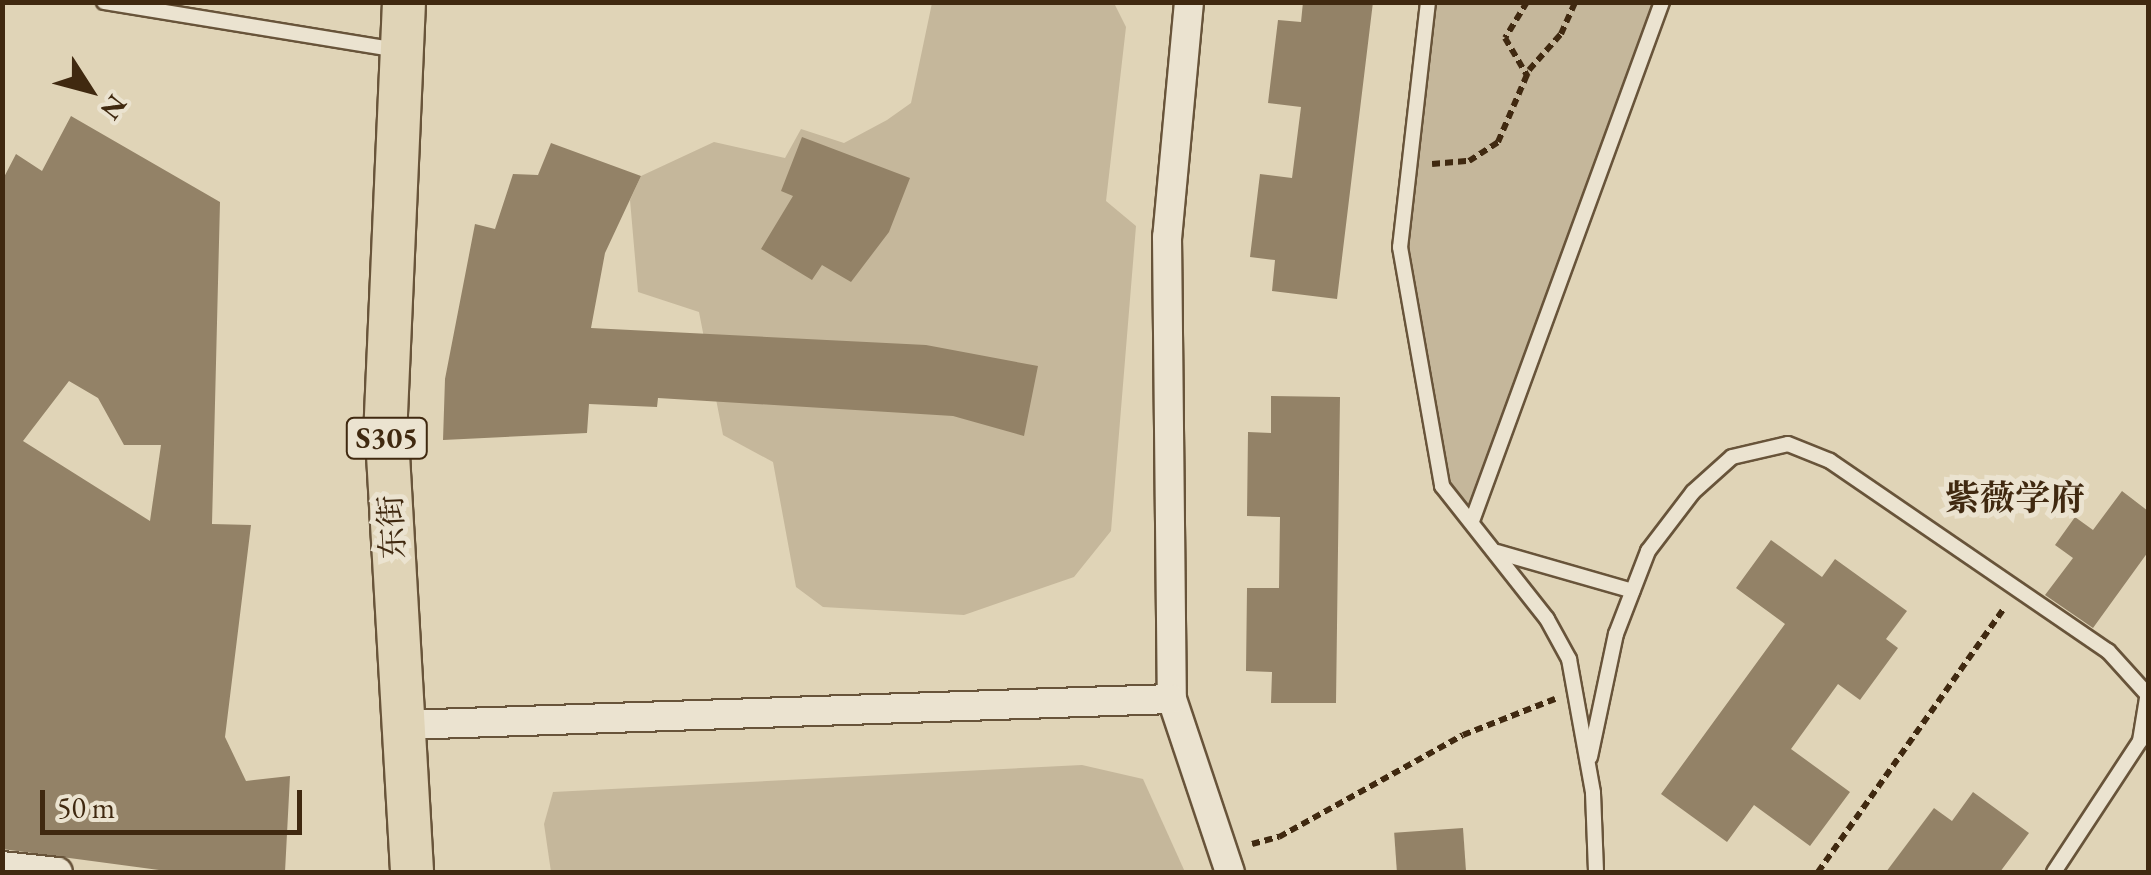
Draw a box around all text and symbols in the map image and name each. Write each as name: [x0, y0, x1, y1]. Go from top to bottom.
north arrow: [40, 40, 140, 140]
text: N: [93, 88, 135, 127]
road number: S305: [344, 413, 430, 463]
district label: 紫薇学府: [1945, 477, 2085, 519]
street label: 东街: [371, 494, 413, 560]
scale bar: [45, 770, 308, 832]
text: 50 m: [57, 788, 115, 827]

